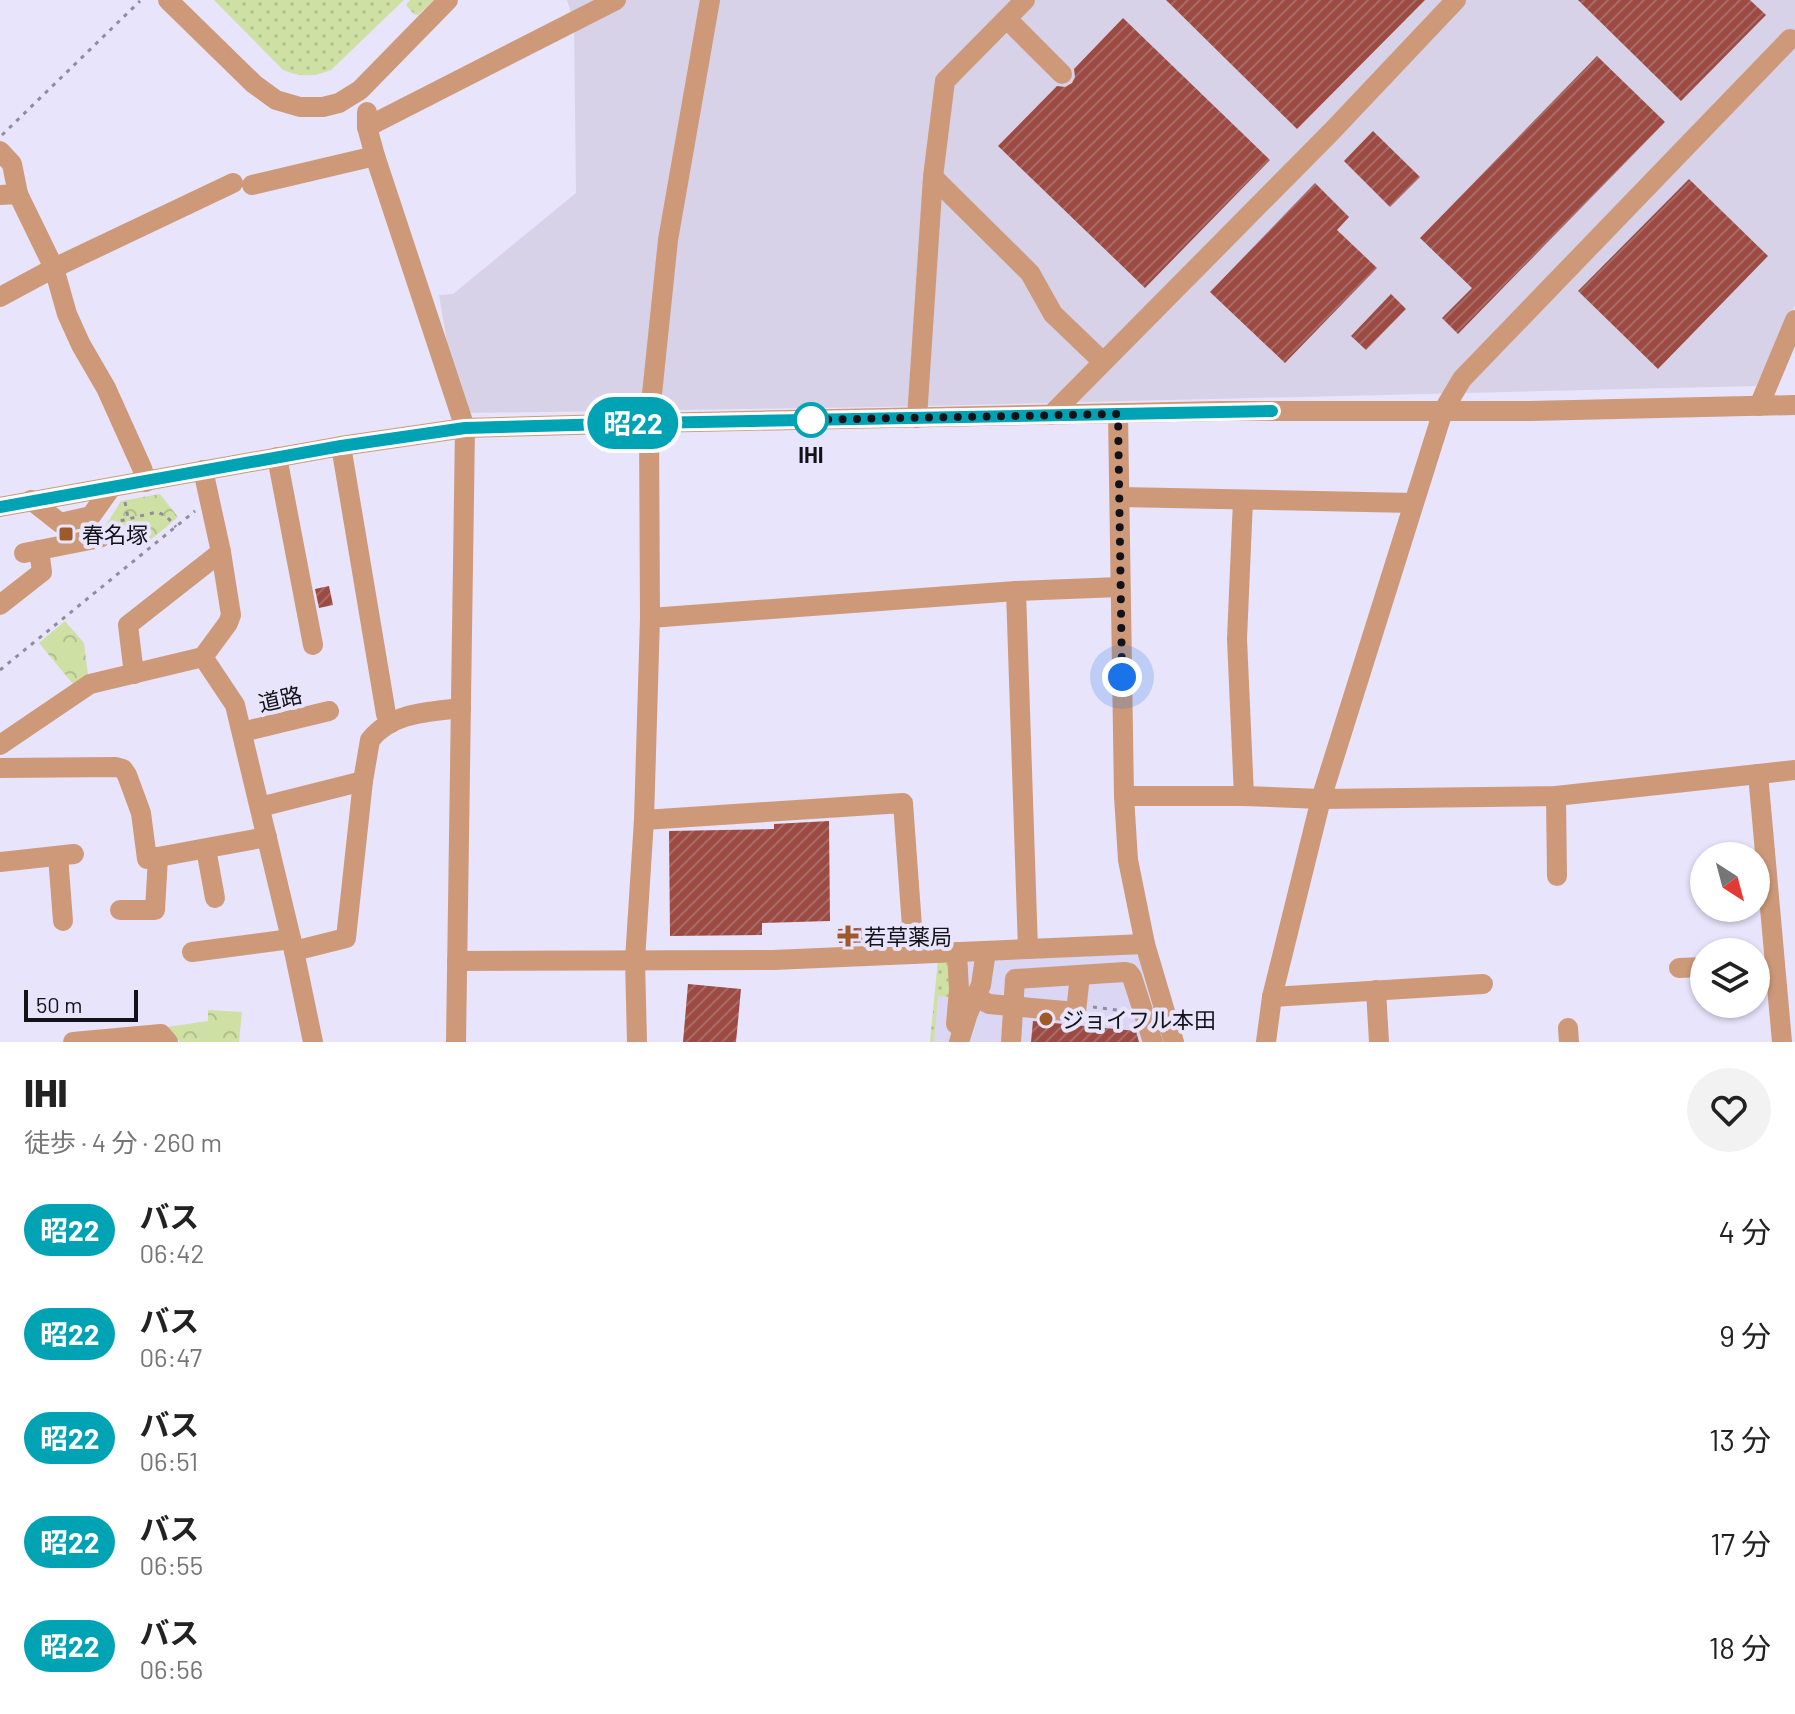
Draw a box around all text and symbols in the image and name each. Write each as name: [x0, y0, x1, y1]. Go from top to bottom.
line badge: 昭22: [587, 397, 679, 449]
marker: IHI: [794, 403, 828, 437]
text: 昭22: [603, 406, 663, 440]
place label: IHI: [798, 441, 824, 467]
place label: 春名塚: [82, 521, 148, 547]
marker: 春名塚: [57, 525, 75, 543]
your location: [1102, 657, 1142, 697]
street label: 道路: [256, 680, 304, 716]
north arrow: [1690, 842, 1770, 922]
map controls: [1690, 842, 1770, 1018]
place label: 若草薬局: [864, 923, 952, 949]
marker: 若草薬局: [839, 927, 857, 945]
button: layers: [1690, 938, 1770, 1018]
scale bar: [24, 986, 138, 1022]
text: 50 m: [36, 991, 82, 1017]
place label: ジョイフル本田: [1062, 1006, 1216, 1032]
marker: ジョイフル本田: [1037, 1010, 1055, 1028]
button: heart: [1687, 1068, 1771, 1152]
text: IHI: [24, 1069, 68, 1115]
text: 徒歩 · 4 分 · 260 m: [24, 1126, 222, 1157]
text: バス: [139, 1198, 199, 1234]
text: 昭22: [40, 1213, 99, 1247]
text: 4 分: [1718, 1213, 1771, 1249]
text: 06:42: [139, 1237, 205, 1268]
text: バス: [139, 1302, 199, 1338]
text: 昭22: [40, 1317, 99, 1351]
text: 9 分: [1719, 1317, 1771, 1353]
text: 06:47: [139, 1341, 202, 1372]
text: バス: [139, 1406, 199, 1442]
text: 昭22: [40, 1421, 99, 1455]
text: 13 分: [1709, 1421, 1771, 1457]
text: 06:51: [139, 1445, 198, 1476]
text: バス: [139, 1510, 199, 1546]
text: 昭22: [40, 1525, 99, 1559]
text: 17 分: [1710, 1525, 1771, 1561]
text: 06:55: [139, 1549, 203, 1580]
text: バス: [139, 1614, 199, 1650]
text: 昭22: [40, 1629, 99, 1663]
text: 18 分: [1709, 1629, 1771, 1665]
text: 06:56: [139, 1653, 203, 1684]

